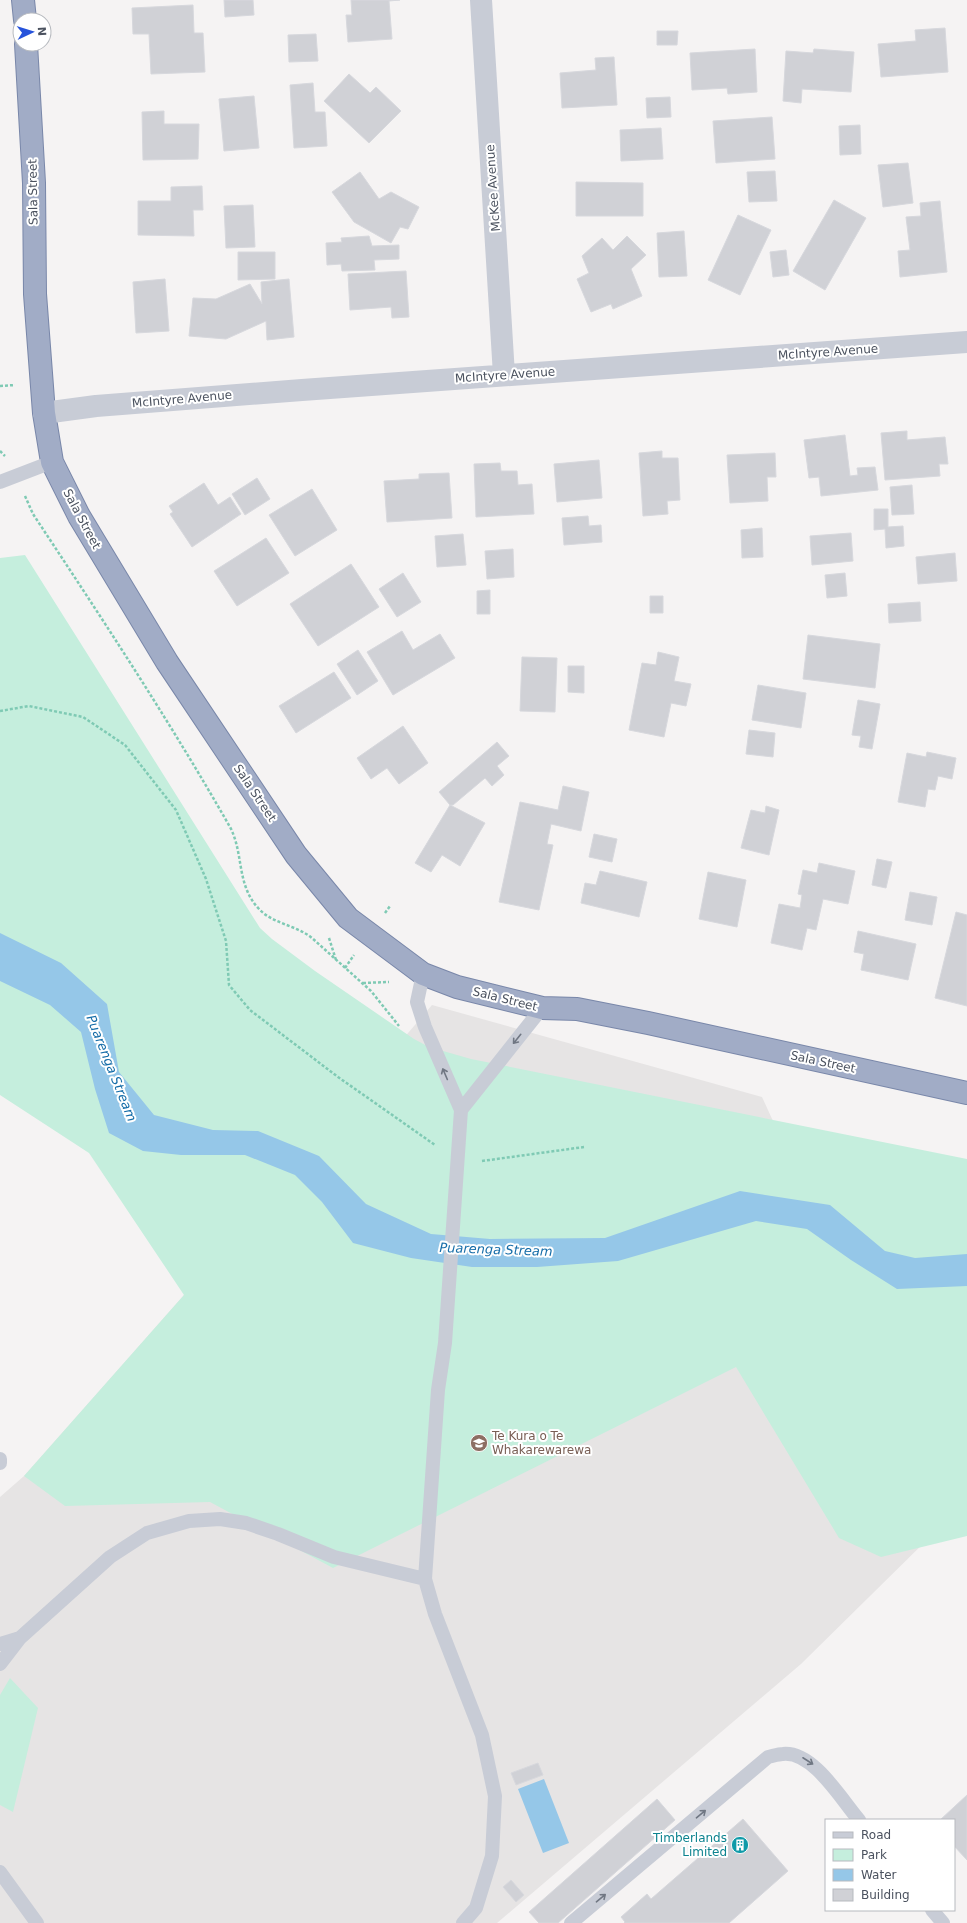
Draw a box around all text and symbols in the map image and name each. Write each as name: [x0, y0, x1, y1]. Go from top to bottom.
north arrow: [12, 12, 52, 52]
text: N: [35, 26, 48, 36]
street label: McKee Avenue: [483, 144, 503, 232]
street label: Sala Street: [25, 159, 41, 225]
street label: McIntyre Avenue: [777, 342, 879, 362]
street label: McIntyre Avenue: [454, 365, 556, 385]
street label: McIntyre Avenue: [131, 388, 233, 410]
street label: Sala Street: [60, 487, 104, 552]
street label: Sala Street: [231, 762, 279, 824]
street label: Sala Street: [471, 984, 539, 1014]
water label: Puarenga Stream: [83, 1013, 140, 1124]
one-way arrow: [513, 1033, 522, 1044]
street label: Sala Street: [789, 1048, 857, 1076]
one-way arrow: [441, 1068, 448, 1080]
water label: Puarenga Stream: [439, 1240, 553, 1259]
place label: Te Kura o Te Whakarewarewa: [491, 1429, 591, 1457]
school or university icon: Te Kura o Te Whakarewarewa: [469, 1433, 489, 1453]
one-way arrow: [802, 1757, 813, 1765]
one-way arrow: [695, 1810, 706, 1819]
legend: [825, 1819, 955, 1911]
text: Road: [861, 1828, 891, 1842]
place label: Timberlands Limited: [652, 1831, 727, 1859]
building icon: Timberlands Limited: [730, 1835, 750, 1855]
text: Park: [861, 1848, 887, 1862]
text: Water: [861, 1868, 897, 1882]
text: Building: [861, 1888, 910, 1902]
one-way arrow: [596, 1893, 607, 1902]

